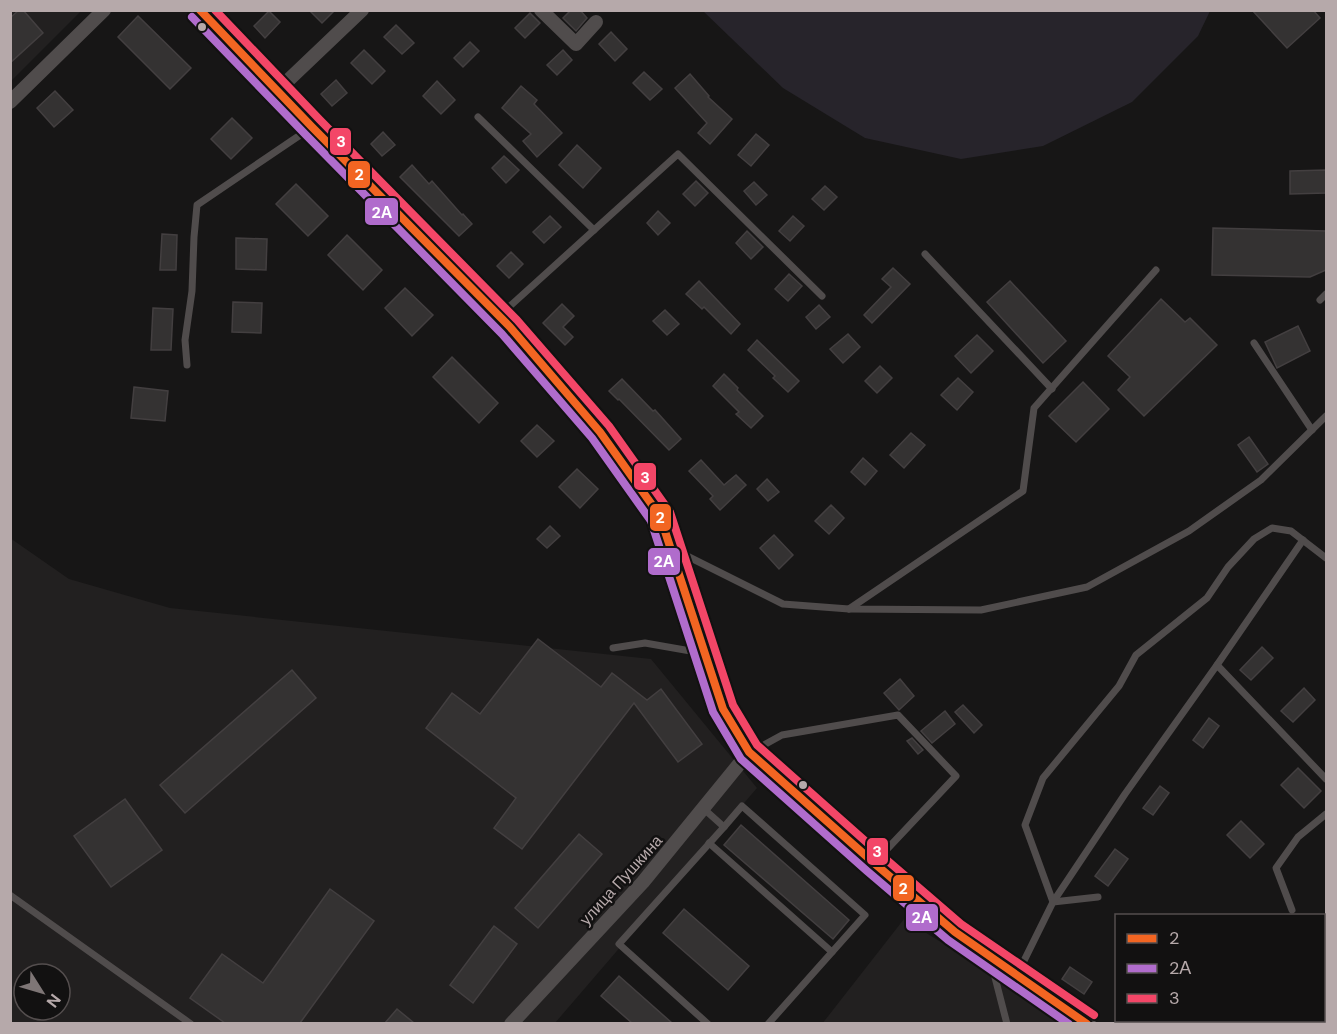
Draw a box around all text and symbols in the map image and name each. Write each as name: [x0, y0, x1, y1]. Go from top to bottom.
unlabelled marker: [196, 21, 208, 33]
line badge: 3: [329, 127, 352, 156]
text: 3: [336, 131, 346, 152]
line badge: 2: [347, 160, 371, 189]
text: 2: [354, 164, 364, 185]
line badge: 2А: [364, 197, 399, 226]
text: 2А: [372, 202, 393, 223]
line badge: 3: [633, 462, 657, 491]
text: 3: [640, 467, 650, 488]
line badge: 2: [649, 503, 672, 532]
text: 2: [655, 507, 665, 528]
line badge: 2А: [647, 547, 681, 576]
text: 2А: [654, 551, 675, 572]
unlabelled marker: [797, 779, 809, 791]
street label: улица Пушкина: [575, 830, 667, 929]
line badge: 3: [866, 837, 889, 866]
text: 3: [872, 841, 882, 862]
line badge: 2: [892, 874, 915, 902]
text: 2: [898, 878, 908, 899]
line badge: 2А: [905, 903, 939, 932]
text: 2А: [912, 907, 933, 928]
legend: [1115, 914, 1325, 1022]
text: 2: [1169, 926, 1179, 950]
text: 2А: [1169, 956, 1191, 980]
north arrow: [12, 962, 72, 1022]
text: 3: [1169, 986, 1180, 1010]
text: N: [42, 990, 65, 1012]

